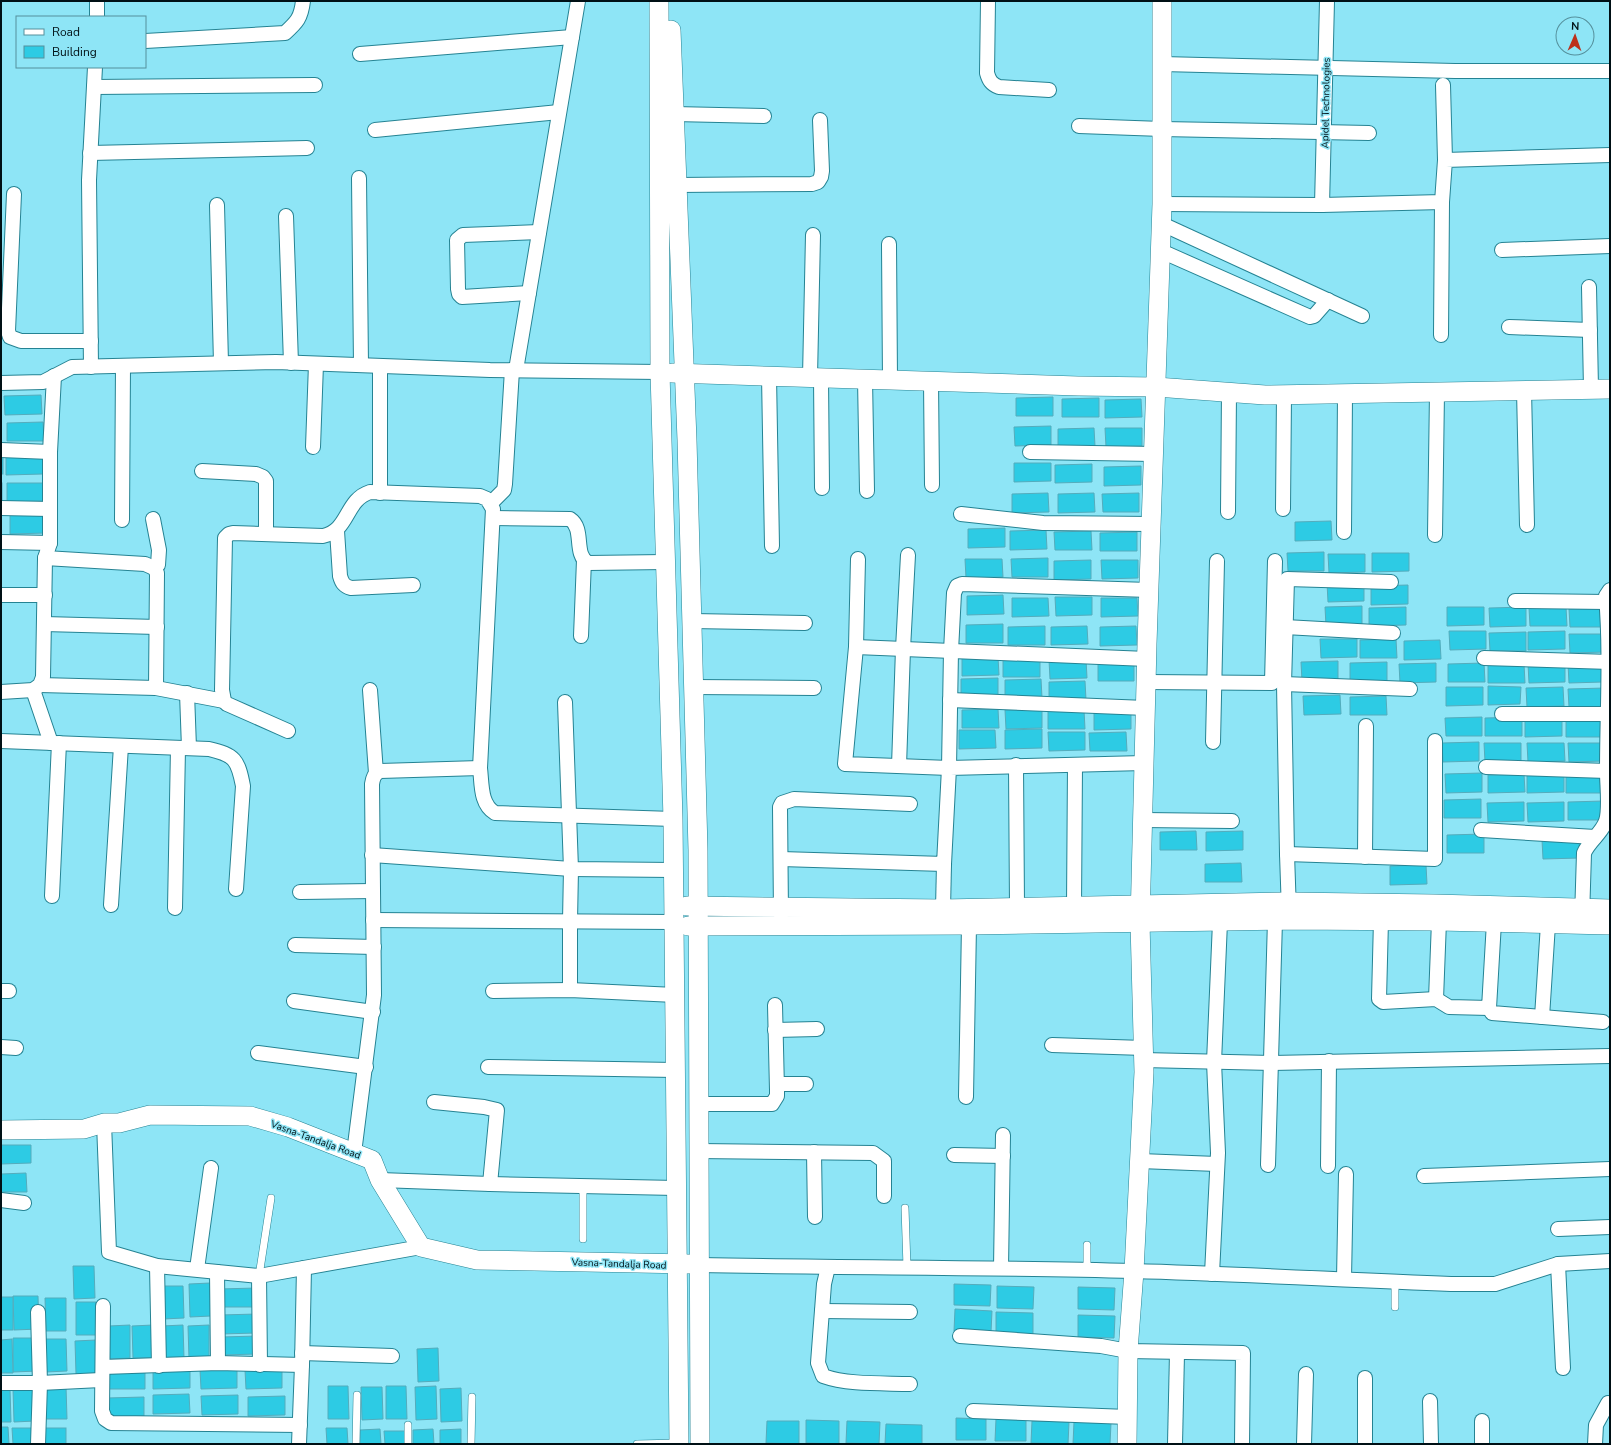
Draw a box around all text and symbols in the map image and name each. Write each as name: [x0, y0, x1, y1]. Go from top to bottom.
legend: [16, 16, 146, 68]
north arrow: [1555, 16, 1595, 56]
text: N: [1571, 19, 1580, 34]
text: Road: [52, 24, 80, 40]
text: Building: [52, 44, 97, 60]
street label: Apidel Technologies: [1318, 57, 1334, 149]
street label: Vasna-Tandalja Road: [268, 1117, 363, 1163]
street label: Vasna-Tandalja Road: [570, 1255, 667, 1273]

